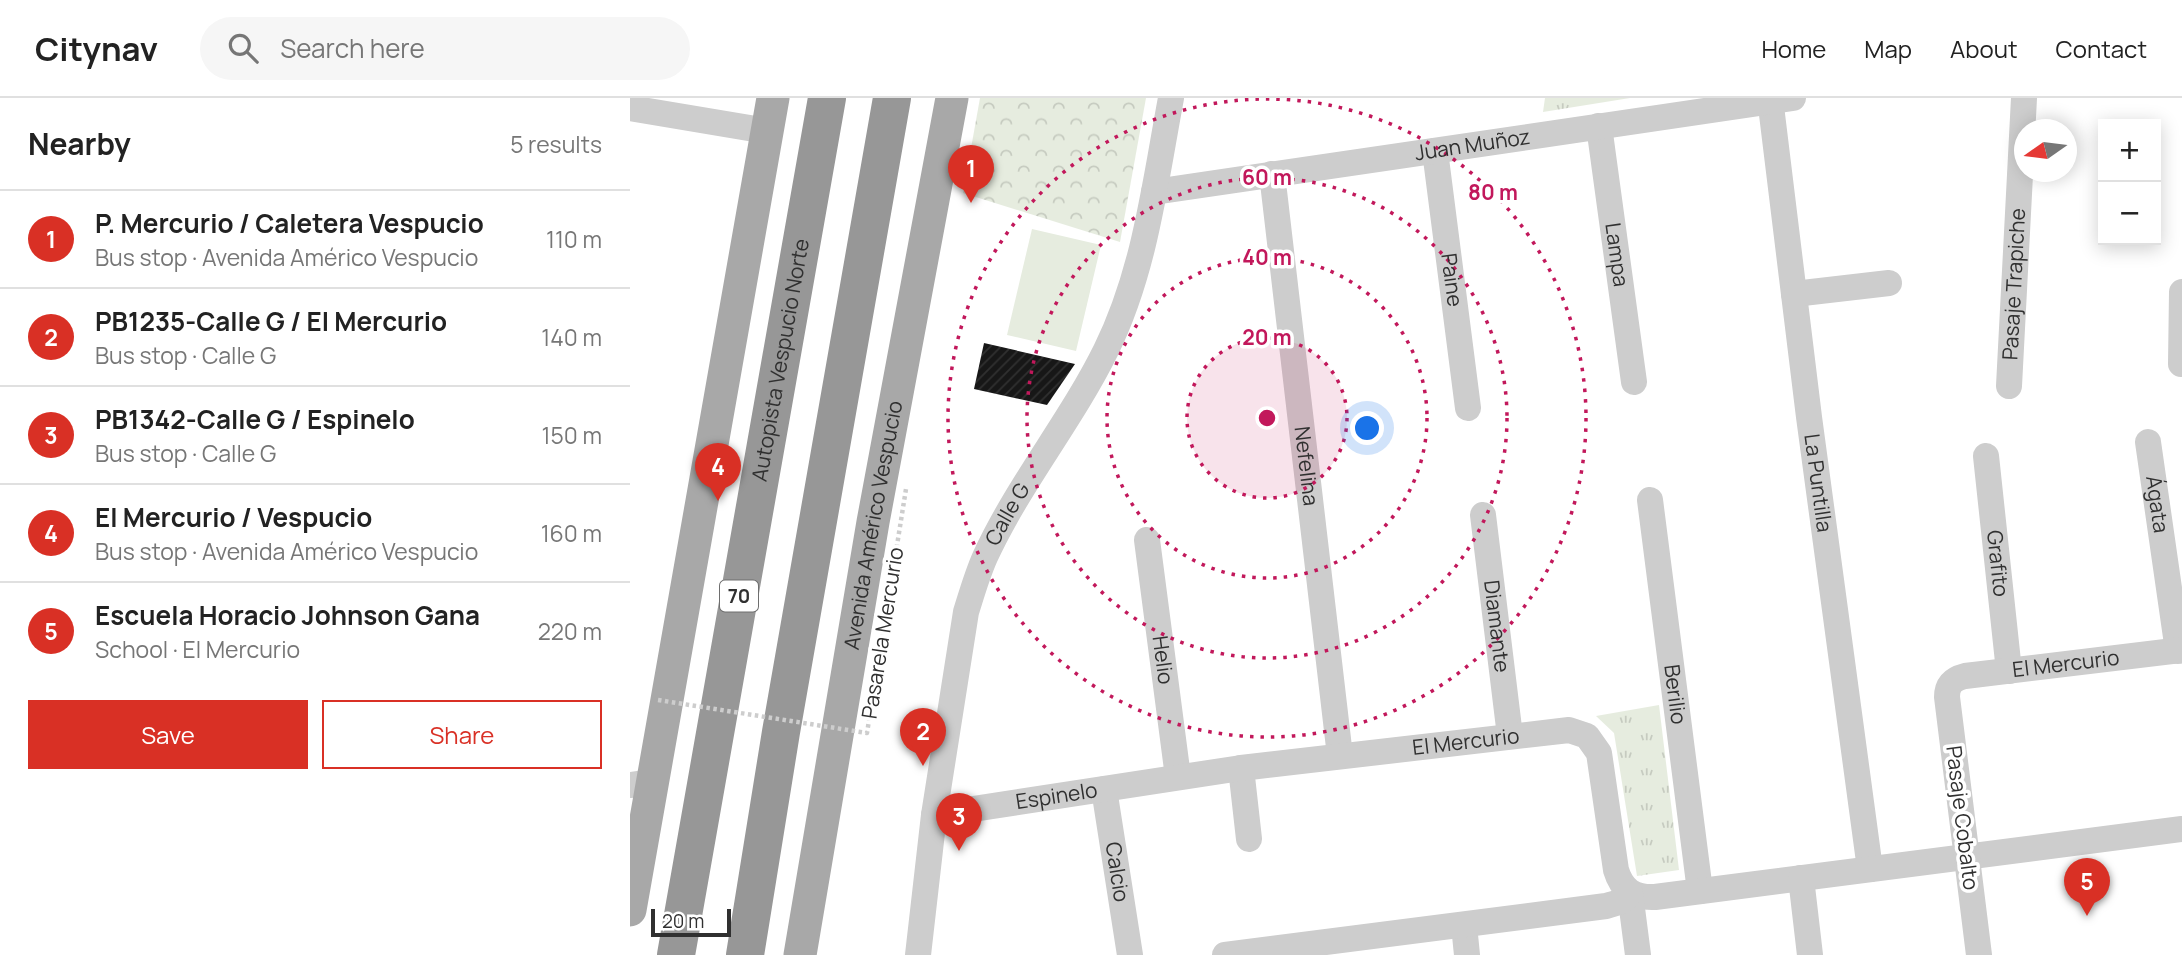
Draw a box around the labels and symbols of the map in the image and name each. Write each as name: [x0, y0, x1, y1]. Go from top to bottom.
north arrow: [2014, 119, 2077, 182]
street label: Juan Muñoz: [1413, 122, 1532, 166]
pin: 1: [948, 145, 994, 203]
text: 60 m: [1242, 163, 1292, 191]
text: 80 m: [1468, 178, 1518, 206]
street label: Pasaje Trapiche: [1995, 207, 2031, 361]
street label: Lampa: [1599, 221, 1636, 288]
street label: Autopista Vespucio Norte: [745, 236, 815, 484]
text: 40 m: [1242, 243, 1292, 271]
street label: Paine: [1435, 252, 1470, 308]
text: 20 m: [1242, 323, 1292, 351]
street label: Avenida Américo Vespucio: [837, 398, 908, 652]
centre of rings: [1255, 406, 1279, 430]
your location: [1350, 411, 1384, 445]
street label: Nefelina: [1289, 425, 1326, 507]
street label: La Puntilla: [1798, 432, 1839, 534]
pin: 4: [695, 443, 741, 501]
street label: Ágata: [2140, 474, 2176, 535]
street label: Calle G: [978, 477, 1036, 550]
street label: Grafito: [1981, 529, 2016, 598]
street label: Pasarela Mercurio: [855, 545, 909, 721]
street label: Diamante: [1478, 578, 1517, 674]
road number: 70: [720, 580, 758, 611]
street label: Helio: [1147, 634, 1181, 686]
street label: El Mercurio: [2011, 643, 2121, 683]
street label: Berilio: [1658, 663, 1694, 726]
pin: 2: [900, 708, 946, 766]
street label: El Mercurio: [1411, 721, 1521, 761]
street label: Pasaje Cobalto: [1940, 744, 1986, 892]
street label: Espinelo: [1014, 775, 1099, 815]
pin: 3: [936, 793, 982, 851]
street label: Calcio: [1099, 840, 1136, 904]
pin: 5: [2064, 858, 2110, 916]
scale bar: [651, 906, 732, 938]

